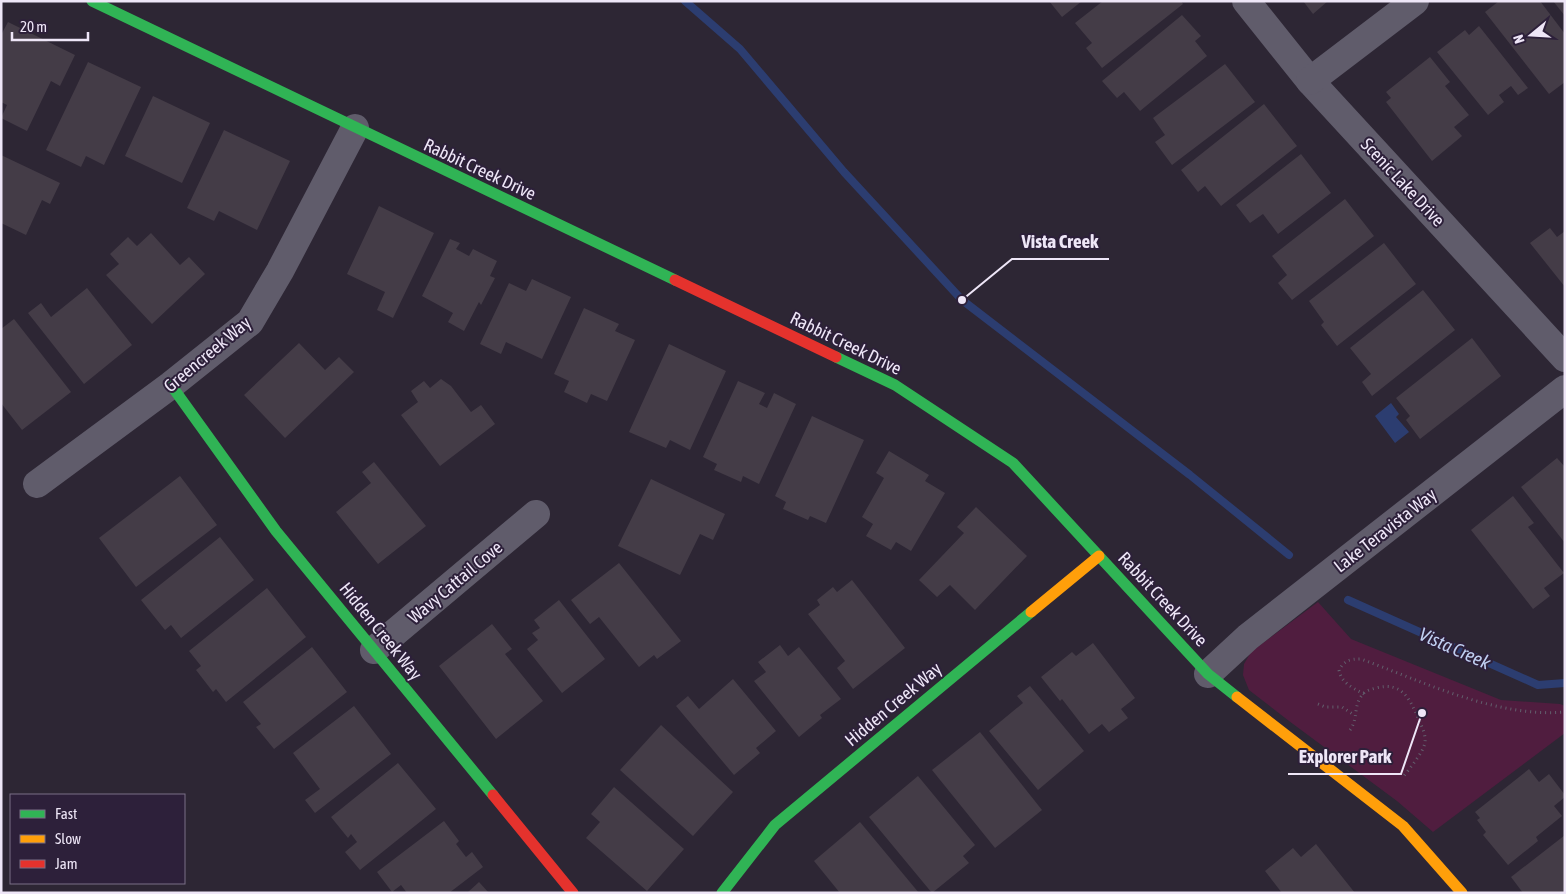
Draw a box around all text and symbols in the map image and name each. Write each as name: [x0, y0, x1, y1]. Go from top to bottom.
scale bar: [12, 10, 89, 42]
north arrow: [1506, 10, 1556, 60]
text: 20 m: [20, 18, 47, 35]
text: N: [1510, 33, 1528, 45]
street label: Rabbit Creek Drive: [421, 134, 539, 204]
street label: Scenic Lake Drive: [1357, 134, 1449, 230]
callout: Vista Creek: [1012, 225, 1109, 259]
text: Vista Creek: [1021, 230, 1099, 252]
street label: Rabbit Creek Drive: [787, 307, 905, 379]
street label: Greencreek Way: [159, 312, 255, 396]
street label: Lake Teravista Way: [1330, 484, 1440, 576]
street label: Wavy Cattail Cove: [404, 536, 506, 628]
street label: Rabbit Creek Drive: [1114, 548, 1212, 650]
street label: Hidden Creek Way: [335, 578, 427, 684]
water label: Vista Creek: [1416, 623, 1495, 674]
street label: Hidden Creek Way: [841, 658, 945, 750]
callout: Explorer Park: [1288, 740, 1401, 774]
text: Explorer Park: [1299, 745, 1392, 767]
legend: [10, 794, 185, 884]
text: Fast: [55, 805, 77, 822]
text: Slow: [55, 830, 81, 847]
text: Jam: [55, 855, 78, 872]

